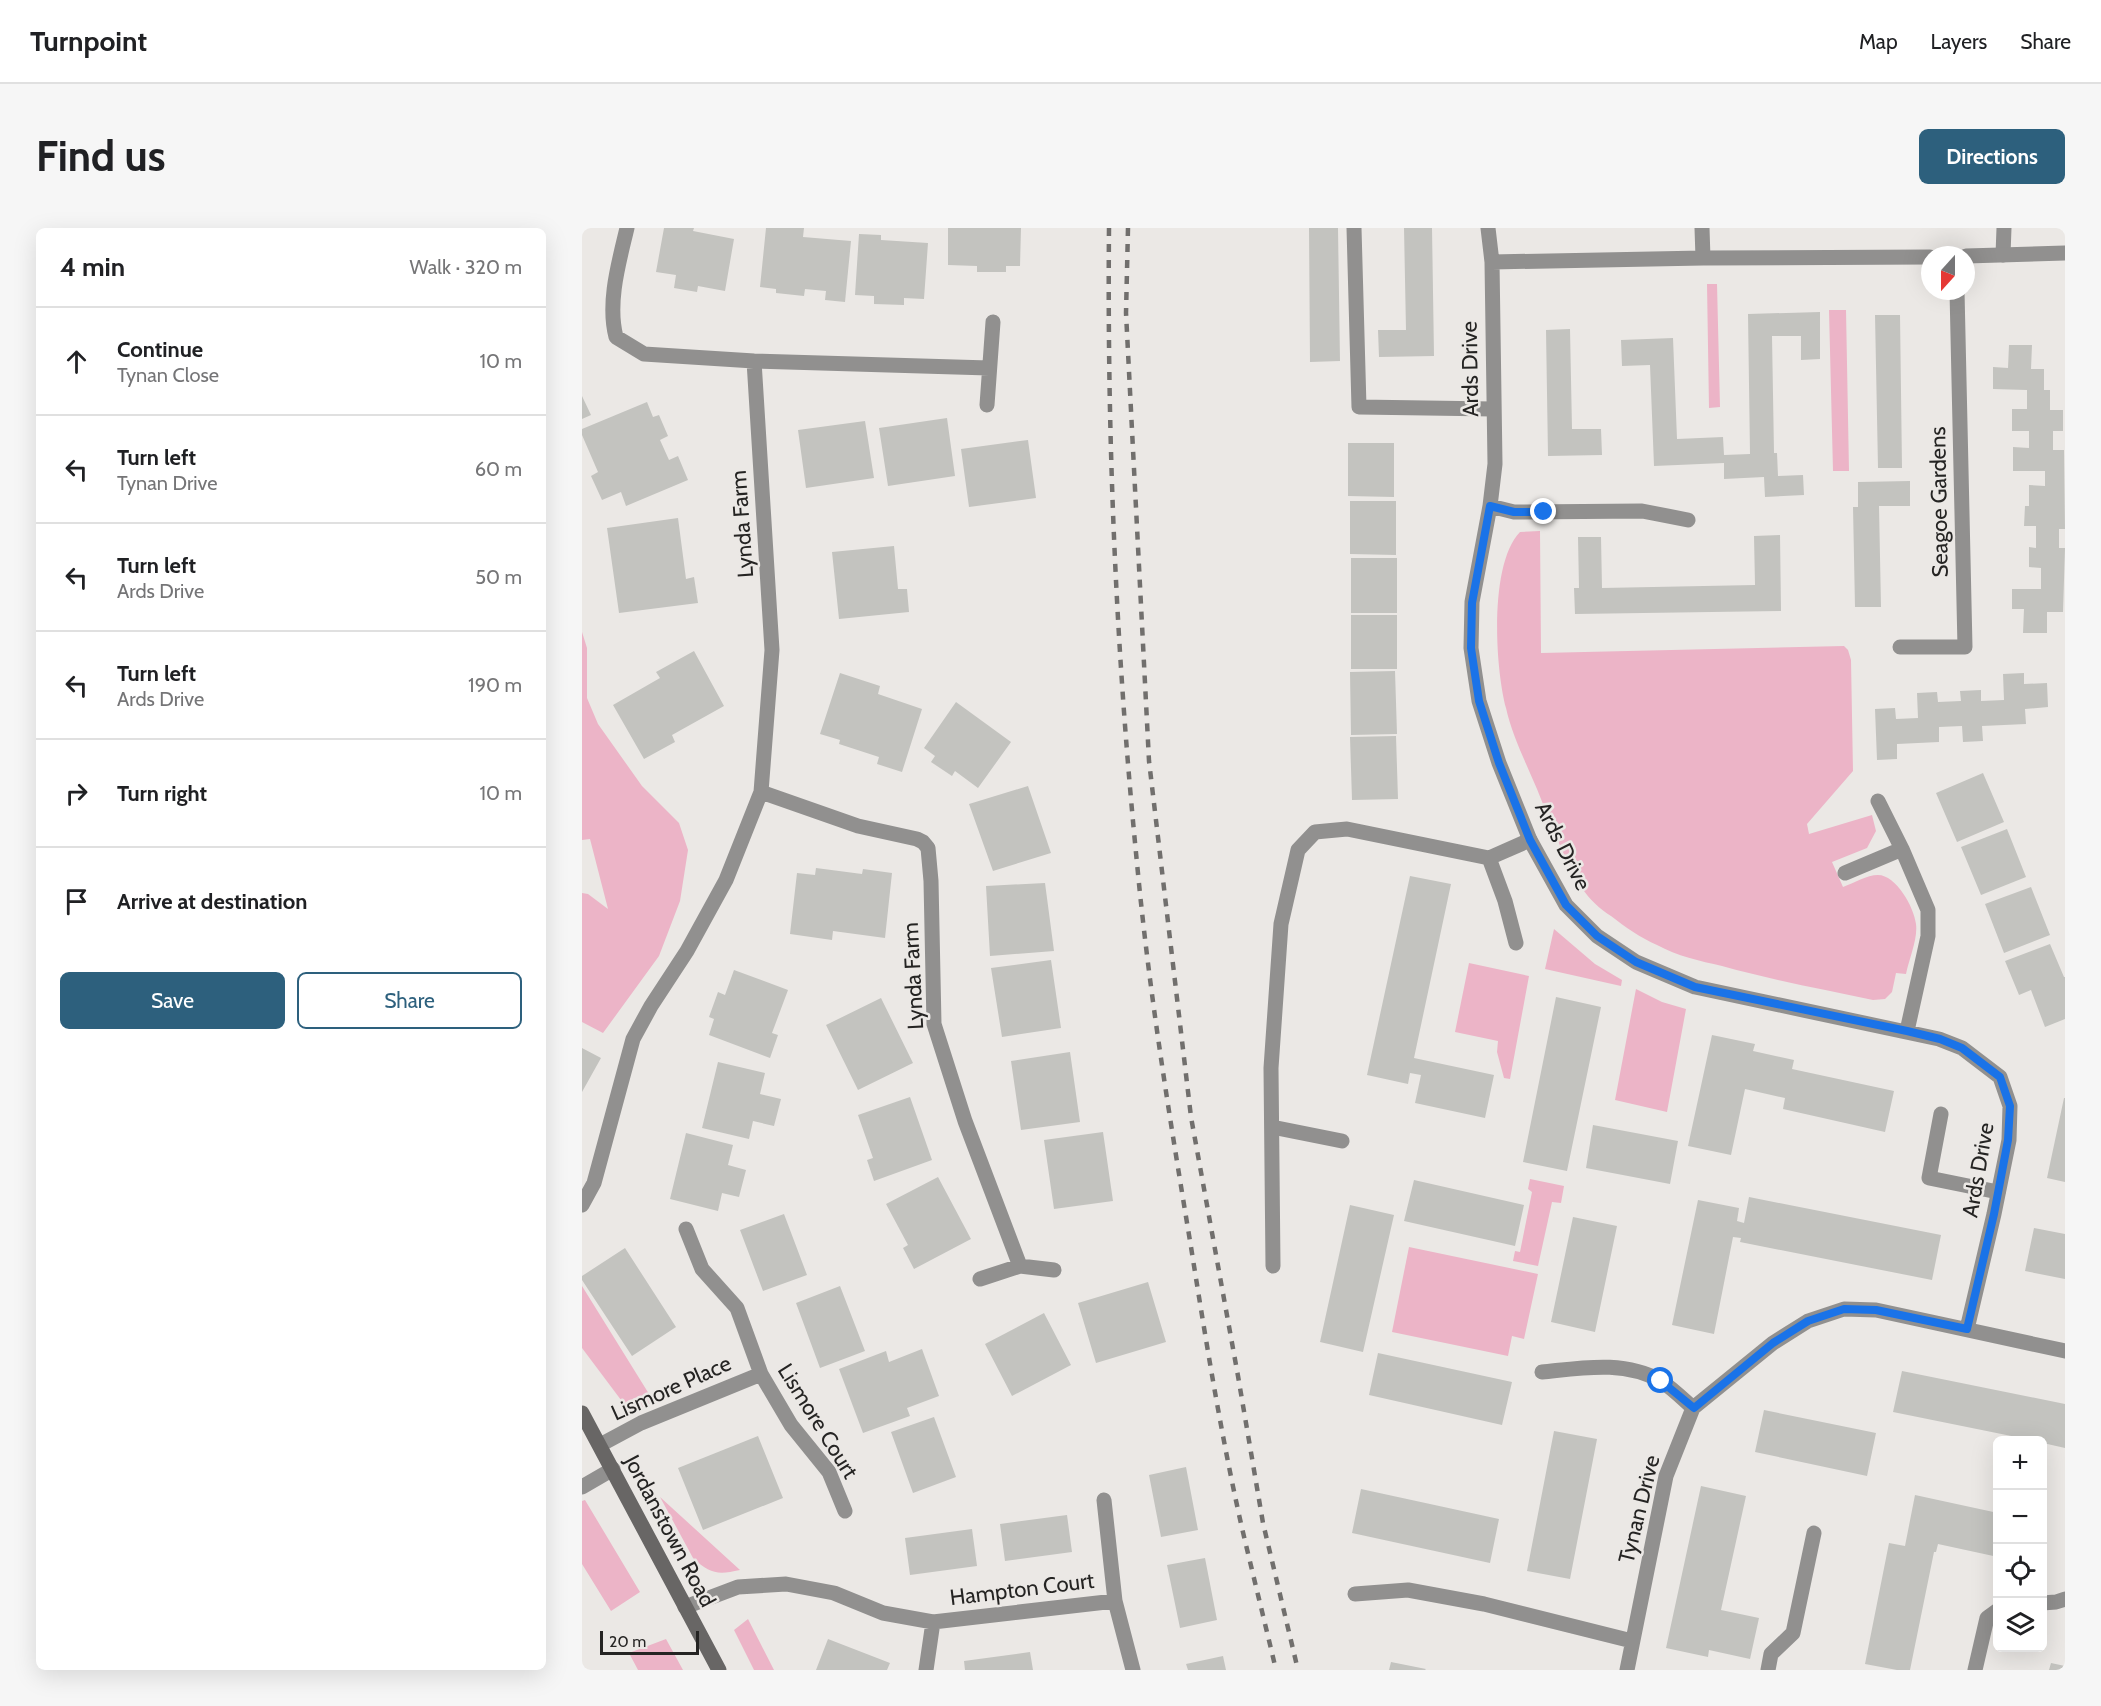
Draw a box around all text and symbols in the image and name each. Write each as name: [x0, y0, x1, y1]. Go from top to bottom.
text: Turnpoint: [30, 24, 147, 58]
text: Map: [1859, 29, 1898, 54]
text: Layers: [1931, 29, 1987, 54]
text: Share: [2020, 29, 2071, 54]
button: Directions: [1919, 129, 2065, 184]
text: Find us: [36, 130, 165, 182]
north arrow: [1921, 246, 1975, 300]
text: 4 min: [60, 251, 125, 283]
text: Walk · 320 m: [410, 255, 522, 279]
street label: Ards Drive: [1456, 321, 1484, 417]
text: Continue: [117, 336, 203, 363]
icon: ahead: [60, 345, 93, 378]
text: 10 m: [479, 349, 522, 373]
text: Tynan Close: [117, 363, 219, 387]
street label: Seagoe Gardens: [1924, 426, 1954, 578]
text: Turn left: [117, 444, 196, 471]
icon: left: [60, 453, 93, 486]
text: 60 m: [475, 457, 522, 481]
street label: Lynda Farm: [725, 469, 759, 579]
text: Tynan Drive: [117, 471, 217, 495]
route end: [1530, 498, 1556, 524]
text: Turn left: [117, 552, 196, 579]
icon: left: [60, 561, 93, 594]
text: 50 m: [475, 565, 522, 589]
text: Ards Drive: [117, 579, 204, 603]
text: Turn left: [117, 660, 196, 687]
icon: left: [60, 669, 93, 702]
text: 190 m: [468, 673, 522, 697]
text: Ards Drive: [117, 687, 204, 711]
icon: right: [60, 777, 93, 810]
text: Turn right: [117, 780, 207, 807]
text: 10 m: [479, 781, 522, 805]
street label: Ards Drive: [1529, 797, 1597, 895]
icon: arrive: [60, 885, 93, 918]
text: Arrive at destination: [117, 888, 307, 915]
street label: Lynda Farm: [897, 922, 929, 1030]
button: Save: [60, 972, 285, 1029]
button: Share: [297, 972, 522, 1029]
street label: Ards Drive: [1956, 1120, 2000, 1220]
street label: Lismore Place: [607, 1350, 735, 1426]
street label: Lismore Court: [772, 1359, 864, 1484]
route start: [1647, 1367, 1673, 1393]
map controls: [1993, 1436, 2047, 1652]
button: +: [1993, 1436, 2047, 1490]
street label: Jordanstown Road: [618, 1449, 721, 1612]
street label: Tynan Drive: [1613, 1452, 1665, 1566]
button: −: [1993, 1490, 2047, 1544]
button: locate: [1993, 1544, 2047, 1598]
street label: Hampton Court: [948, 1567, 1096, 1611]
button: layers: [1993, 1598, 2047, 1652]
scale bar: [600, 1628, 699, 1656]
text: 20 m: [609, 1632, 646, 1651]

